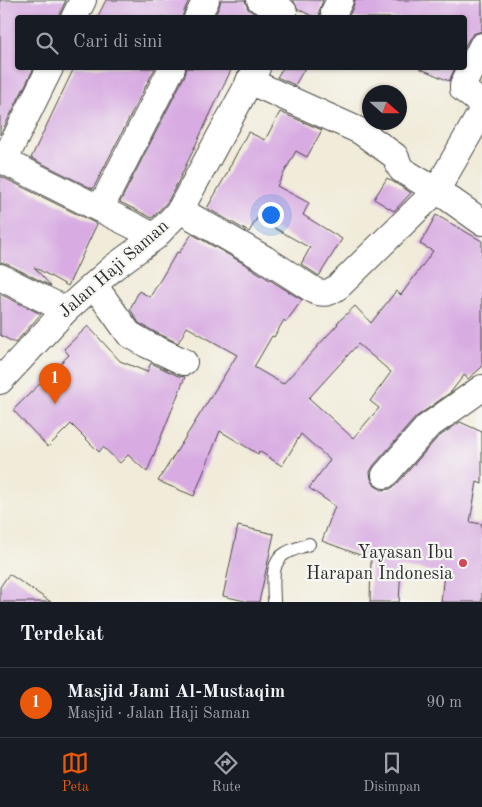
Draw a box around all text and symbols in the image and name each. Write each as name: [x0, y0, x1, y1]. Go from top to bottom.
search box: [15, 15, 467, 70]
icon: search: [33, 29, 61, 57]
text: Cari di sini: [73, 33, 163, 52]
north arrow: [362, 85, 407, 130]
your location: [258, 202, 284, 228]
street label: Jalan Haji Saman: [56, 216, 172, 321]
pin: 1: [39, 363, 71, 404]
place label: Yayasan Ibu Harapan Indonesia: [306, 544, 453, 583]
marker: Yayasan Ibu Harapan Indonesia: [457, 557, 469, 569]
text: Terdekat: [20, 624, 104, 645]
text: Masjid Jami Al-Mustaqim: [67, 683, 285, 702]
text: 1: [31, 695, 41, 711]
text: 90 m: [426, 695, 462, 711]
text: Masjid · Jalan Haji Saman: [67, 706, 250, 722]
tab: Peta: [61, 749, 89, 796]
tab: Rute: [212, 749, 241, 796]
tab: Disimpan: [363, 749, 421, 796]

